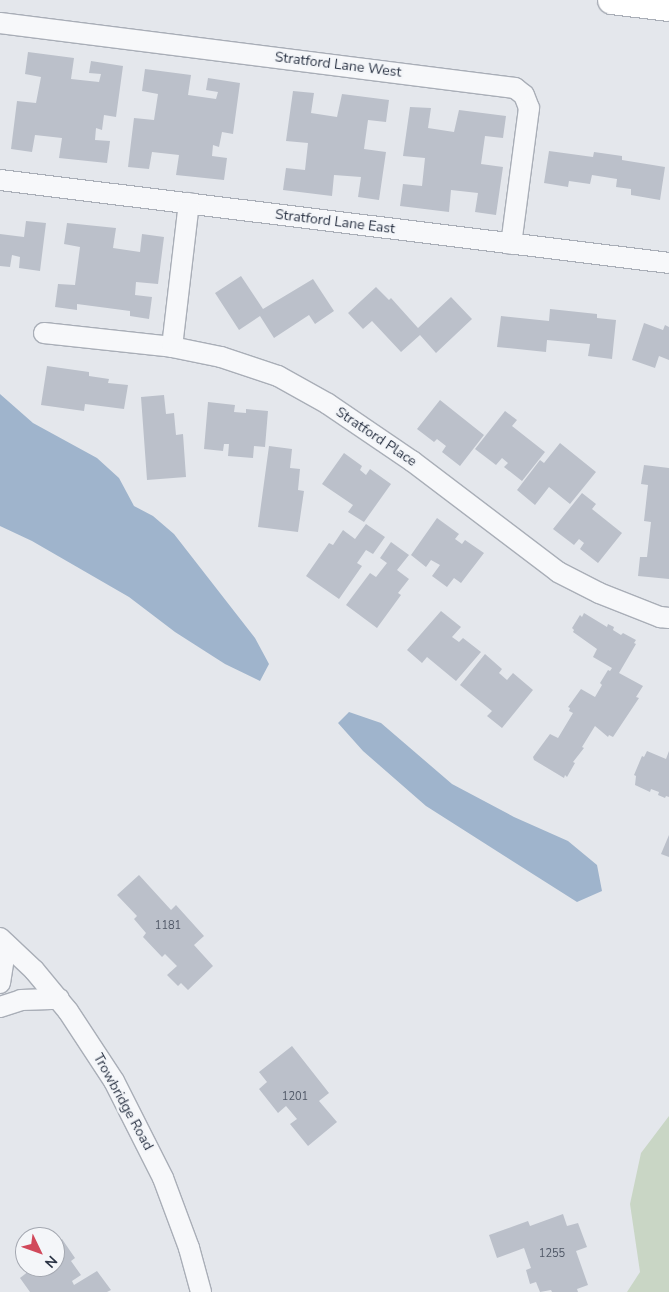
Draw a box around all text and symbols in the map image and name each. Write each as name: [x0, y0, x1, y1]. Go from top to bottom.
street label: Stratford Lane West: [274, 49, 402, 81]
street label: Stratford Lane East: [274, 206, 396, 238]
street label: Stratford Place: [332, 404, 420, 470]
house number: 1181: [155, 919, 181, 933]
street label: Trowbridge Road: [89, 1051, 157, 1153]
house number: 1201: [282, 1090, 308, 1104]
north arrow: [15, 1227, 65, 1277]
house number: 1255: [539, 1247, 565, 1261]
text: N: [40, 1251, 61, 1272]

